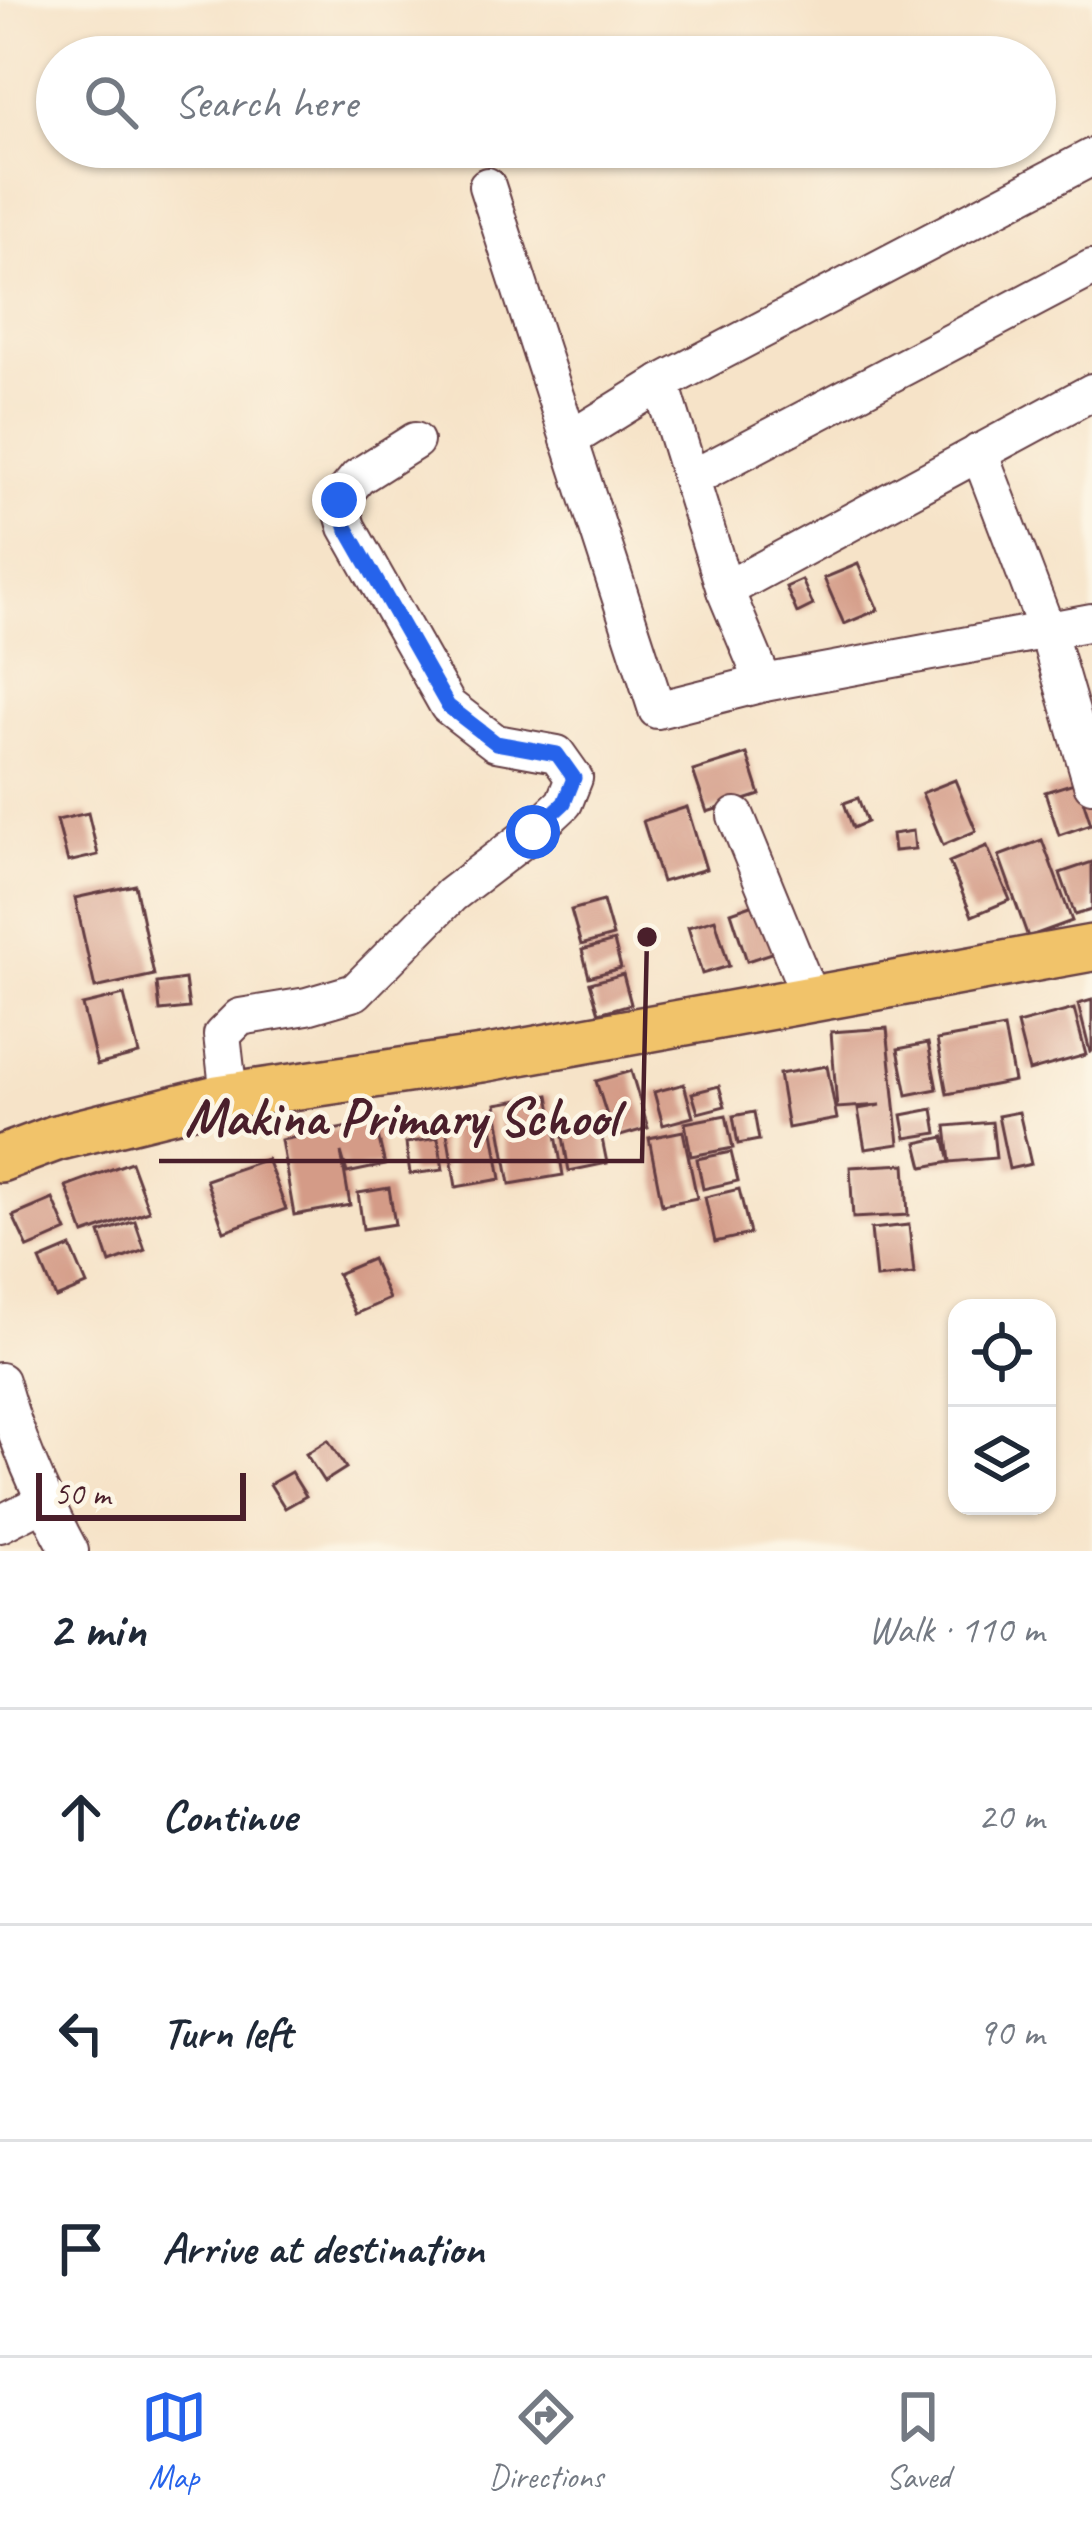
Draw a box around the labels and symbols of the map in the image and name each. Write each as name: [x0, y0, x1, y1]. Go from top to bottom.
route end: [312, 473, 366, 527]
route start: [506, 805, 560, 859]
callout: Makina Primary School: [159, 1071, 642, 1161]
text: Makina Primary School: [185, 1083, 627, 1151]
scale bar: [36, 1467, 246, 1520]

